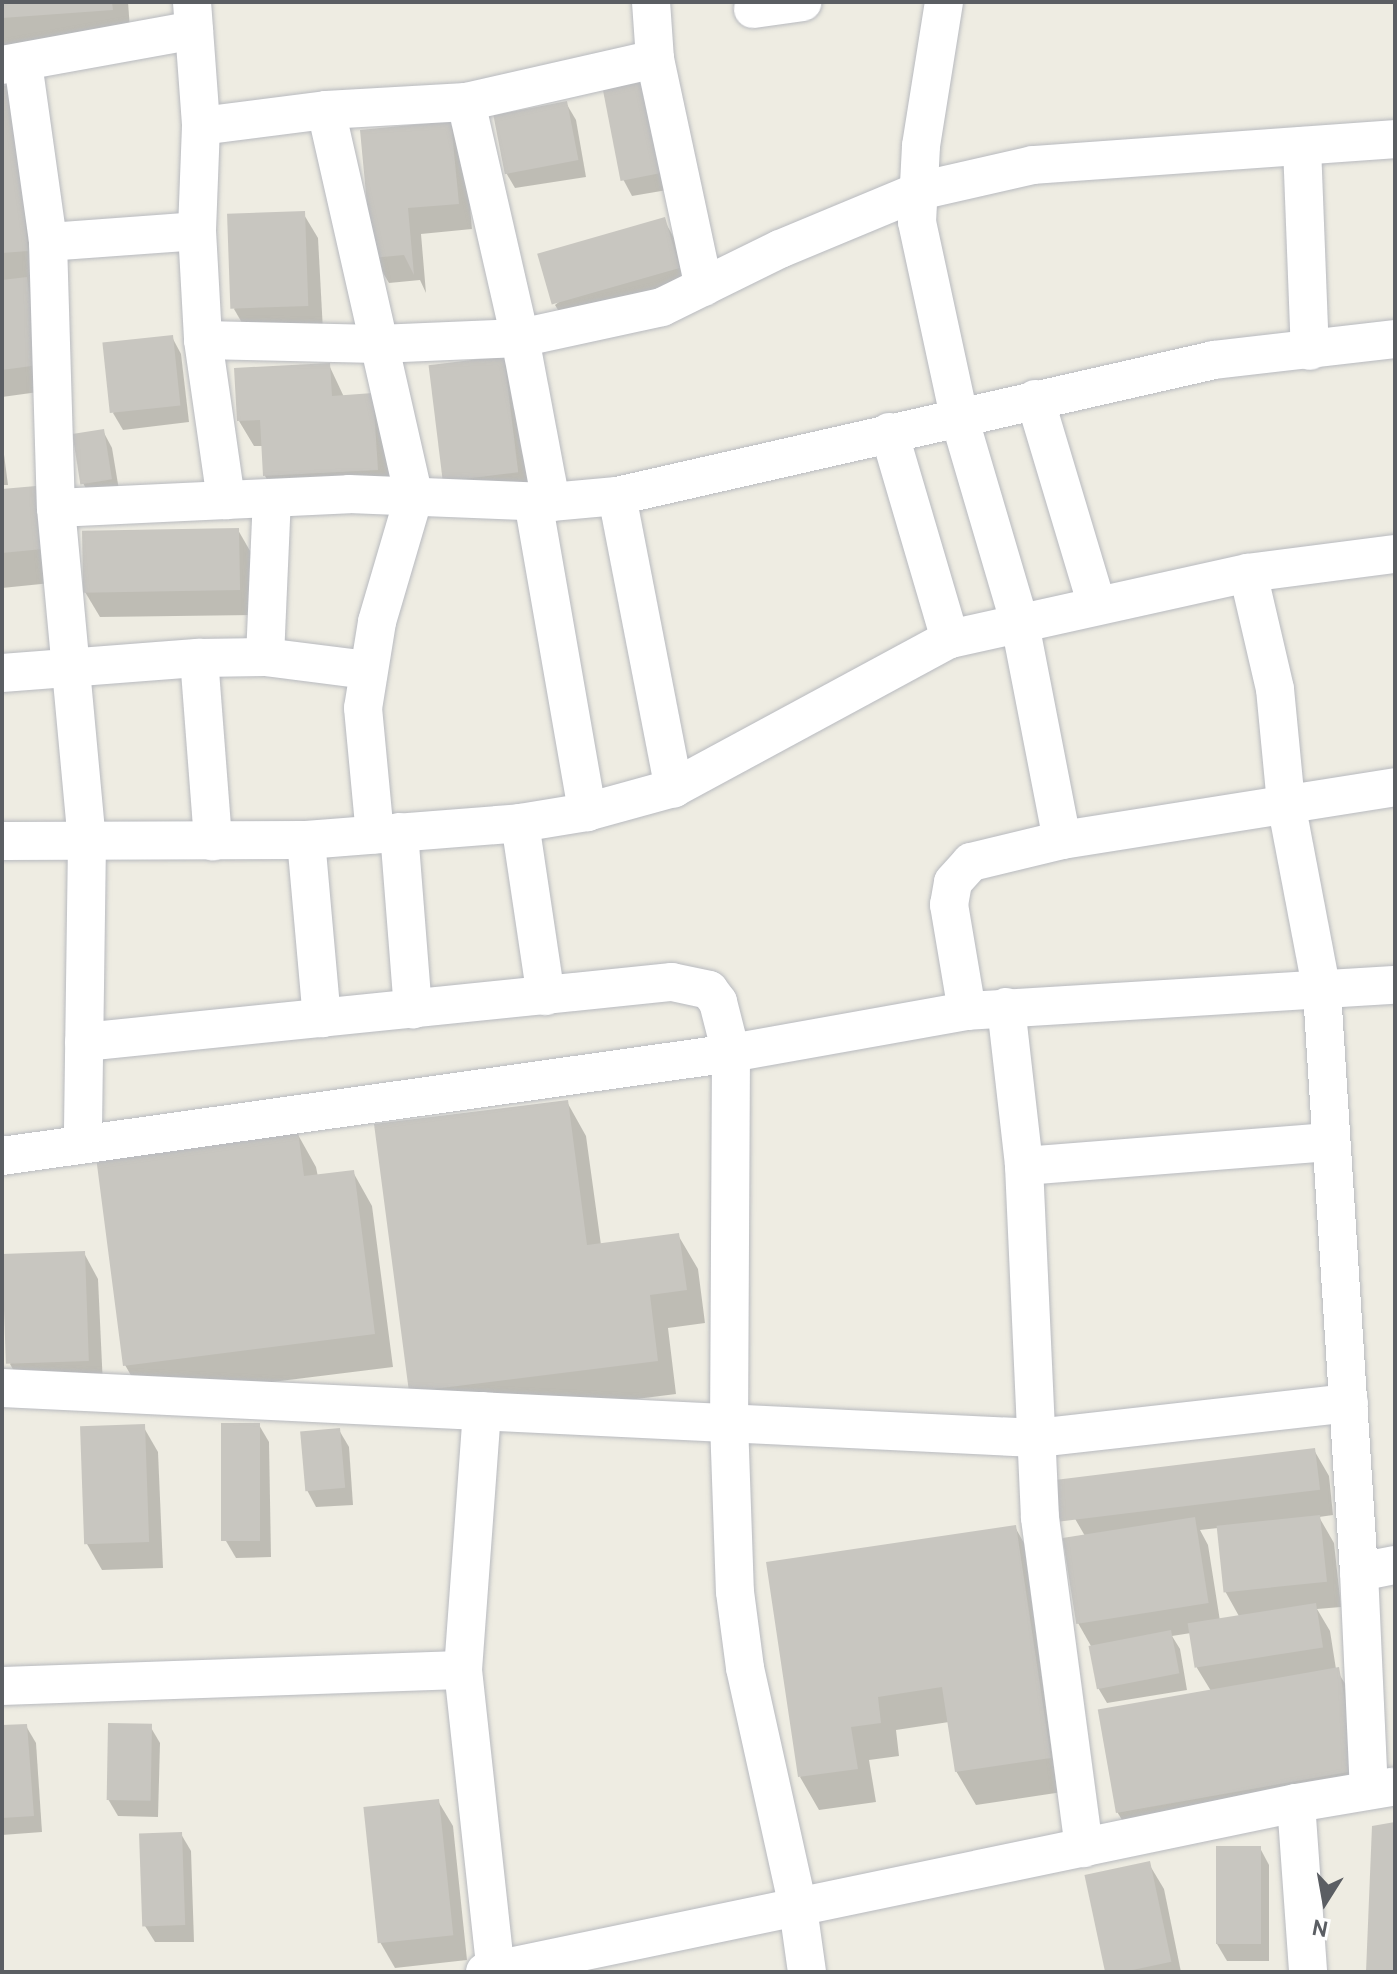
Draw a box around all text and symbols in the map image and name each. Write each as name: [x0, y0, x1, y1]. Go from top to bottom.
north arrow: [1285, 1862, 1365, 1942]
text: N: [1310, 1911, 1331, 1941]

